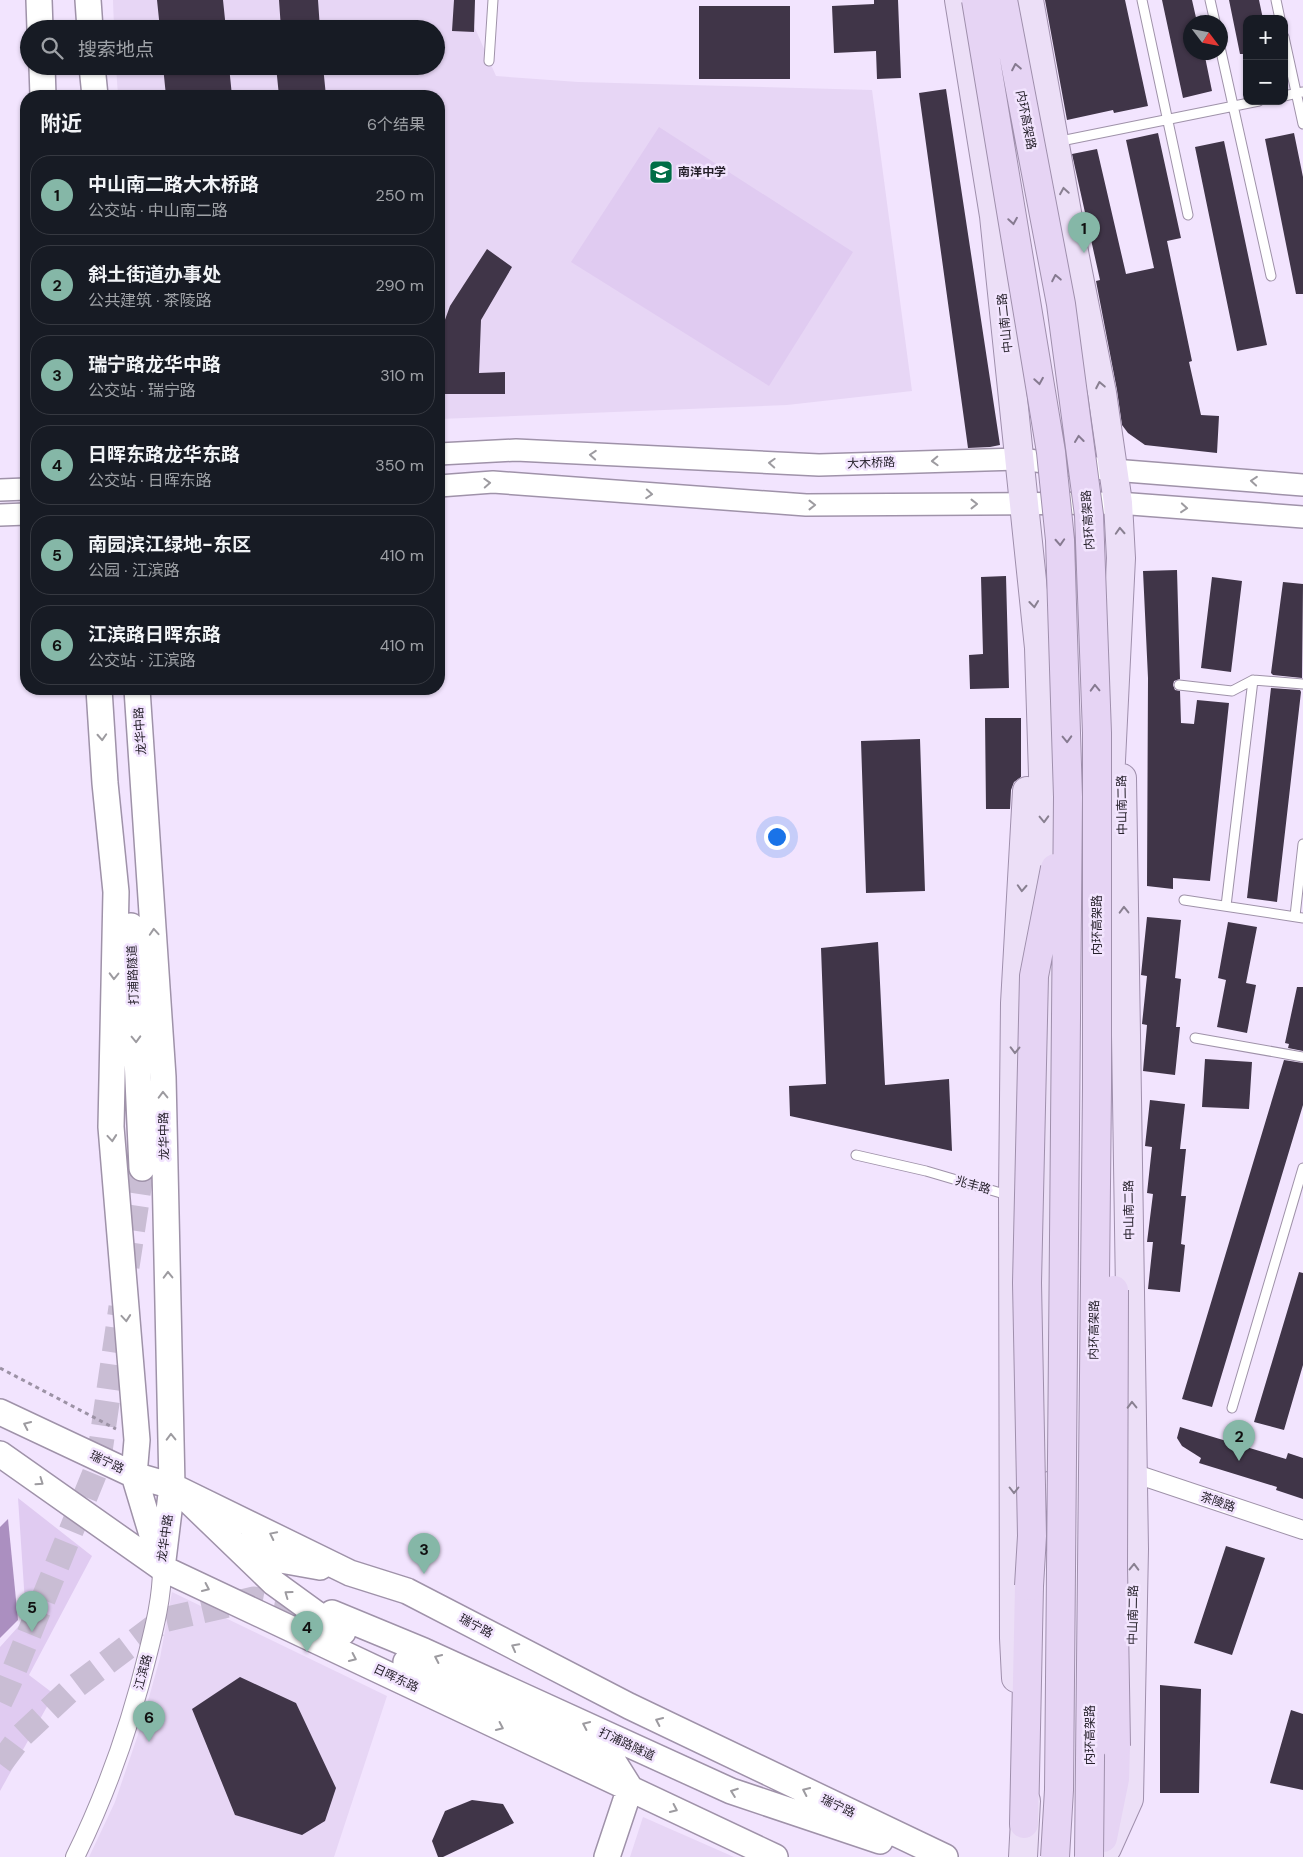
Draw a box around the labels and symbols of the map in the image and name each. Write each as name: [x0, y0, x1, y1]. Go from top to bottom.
north arrow: [1183, 15, 1228, 60]
one-way arrow: [1011, 63, 1021, 72]
street label: 内环高架路: [1012, 89, 1040, 151]
school or university icon: 南洋中学: [648, 159, 674, 185]
place label: 南洋中学: [678, 164, 726, 180]
one-way arrow: [1059, 187, 1069, 196]
pin: 1: [1068, 212, 1100, 253]
one-way arrow: [1007, 216, 1017, 225]
one-way arrow: [1052, 274, 1062, 283]
street label: 中山南二路: [994, 292, 1016, 354]
one-way arrow: [1034, 377, 1044, 385]
one-way arrow: [1096, 381, 1106, 390]
one-way arrow: [1074, 435, 1085, 443]
one-way arrow: [588, 449, 596, 460]
street label: 大木桥路: [847, 454, 895, 472]
one-way arrow: [931, 456, 939, 467]
one-way arrow: [768, 458, 776, 468]
one-way arrow: [1250, 476, 1258, 487]
one-way arrow: [484, 478, 492, 488]
one-way arrow: [646, 488, 654, 499]
street label: 内环高架路: [1078, 490, 1098, 550]
one-way arrow: [970, 499, 978, 509]
one-way arrow: [808, 500, 816, 510]
one-way arrow: [1180, 502, 1188, 513]
one-way arrow: [1114, 527, 1125, 535]
one-way arrow: [1055, 538, 1066, 546]
one-way arrow: [1028, 601, 1039, 609]
one-way arrow: [1090, 684, 1101, 692]
street label: 龙华中路: [130, 706, 150, 756]
one-way arrow: [97, 734, 108, 742]
one-way arrow: [1061, 736, 1072, 744]
street label: 中山南二路: [1113, 775, 1131, 835]
one-way arrow: [1039, 815, 1050, 823]
your location: [764, 824, 790, 850]
one-way arrow: [1017, 884, 1028, 892]
street label: 内环高架路: [1089, 895, 1105, 955]
one-way arrow: [1119, 906, 1129, 914]
one-way arrow: [148, 928, 159, 936]
street label: 打浦路隧道: [124, 945, 142, 1005]
one-way arrow: [109, 972, 120, 980]
one-way arrow: [130, 1035, 141, 1043]
one-way arrow: [1010, 1047, 1020, 1055]
one-way arrow: [158, 1090, 169, 1098]
street label: 龙华中路: [156, 1112, 172, 1160]
one-way arrow: [106, 1134, 117, 1142]
street label: 兆丰路: [953, 1172, 993, 1198]
street label: 中山南二路: [1120, 1180, 1138, 1240]
one-way arrow: [162, 1270, 173, 1278]
street label: 内环高架路: [1085, 1300, 1103, 1360]
one-way arrow: [121, 1314, 132, 1322]
one-way arrow: [1127, 1401, 1137, 1408]
one-way arrow: [23, 1420, 32, 1431]
pin: 2: [1223, 1420, 1255, 1461]
one-way arrow: [166, 1433, 176, 1440]
street label: 瑞宁路: [87, 1447, 127, 1477]
one-way arrow: [34, 1476, 44, 1485]
one-way arrow: [1009, 1486, 1019, 1494]
street label: 茶陵路: [1198, 1489, 1238, 1515]
street label: 龙华中路: [154, 1513, 176, 1563]
one-way arrow: [269, 1531, 278, 1541]
pin: 3: [408, 1533, 440, 1574]
one-way arrow: [1129, 1563, 1139, 1571]
one-way arrow: [201, 1582, 210, 1593]
street label: 中山南二路: [1124, 1585, 1142, 1645]
pin: 5: [16, 1591, 48, 1632]
one-way arrow: [285, 1591, 294, 1599]
street label: 瑞宁路: [456, 1610, 496, 1642]
pin: 4: [291, 1611, 323, 1652]
one-way arrow: [511, 1643, 520, 1653]
one-way arrow: [348, 1651, 357, 1662]
street label: 江滨路: [131, 1653, 155, 1691]
one-way arrow: [434, 1653, 443, 1664]
street label: 日晖东路: [371, 1661, 421, 1695]
pin: 6: [133, 1701, 165, 1742]
street label: 内环高架路: [1082, 1705, 1098, 1765]
one-way arrow: [655, 1717, 664, 1727]
one-way arrow: [495, 1721, 504, 1731]
one-way arrow: [582, 1721, 591, 1731]
street label: 打浦路隧道: [596, 1724, 658, 1764]
one-way arrow: [802, 1787, 811, 1797]
one-way arrow: [730, 1788, 739, 1798]
street label: 瑞宁路: [818, 1791, 858, 1821]
one-way arrow: [669, 1803, 678, 1813]

